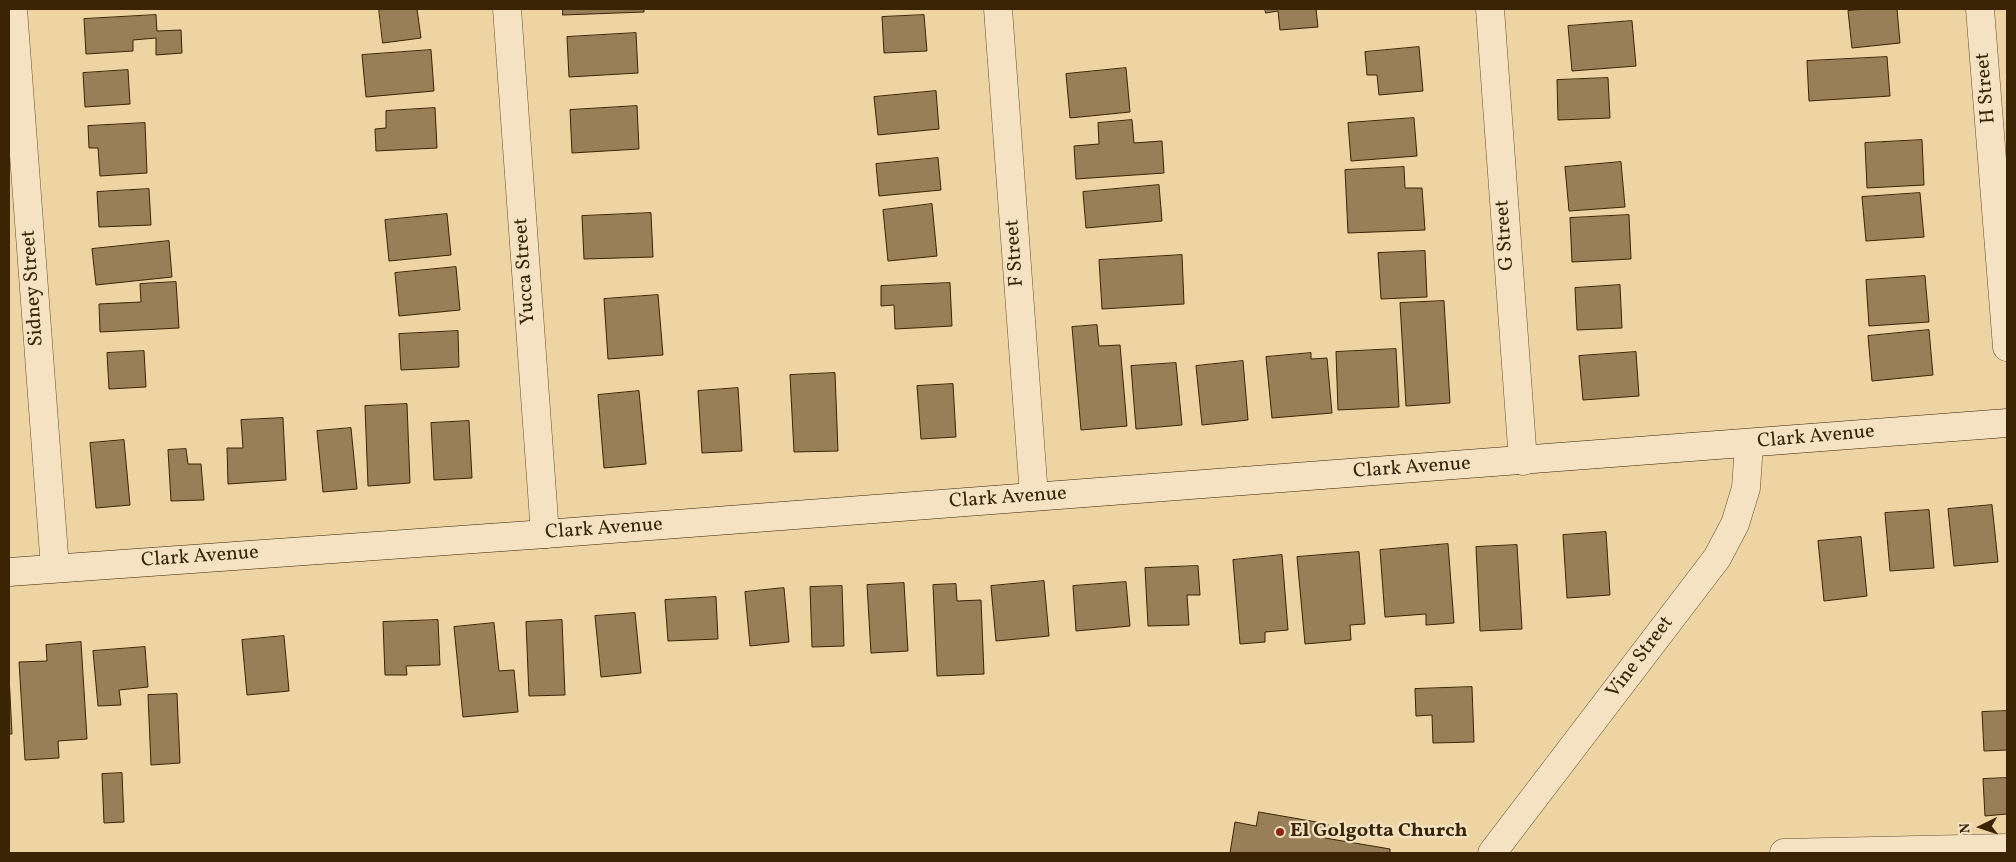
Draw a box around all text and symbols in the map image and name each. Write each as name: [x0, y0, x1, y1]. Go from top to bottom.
street label: H Street: [1972, 51, 2002, 125]
street label: G Street: [1492, 199, 1520, 271]
street label: Yucca Street: [510, 217, 542, 325]
street label: F Street: [1002, 218, 1030, 288]
street label: Sidney Street: [18, 229, 50, 347]
street label: Clark Avenue: [1756, 421, 1876, 455]
street label: Clark Avenue: [1352, 453, 1472, 485]
street label: Clark Avenue: [948, 483, 1068, 515]
street label: Clark Avenue: [544, 514, 664, 546]
street label: Clark Avenue: [140, 542, 260, 574]
street label: Vine Street: [1602, 612, 1680, 704]
north arrow: [1956, 802, 2006, 852]
place label: El Golgotta Church: [1290, 820, 1467, 844]
text: N: [1956, 822, 1975, 834]
marker: El Golgotta Church: [1274, 826, 1286, 838]

